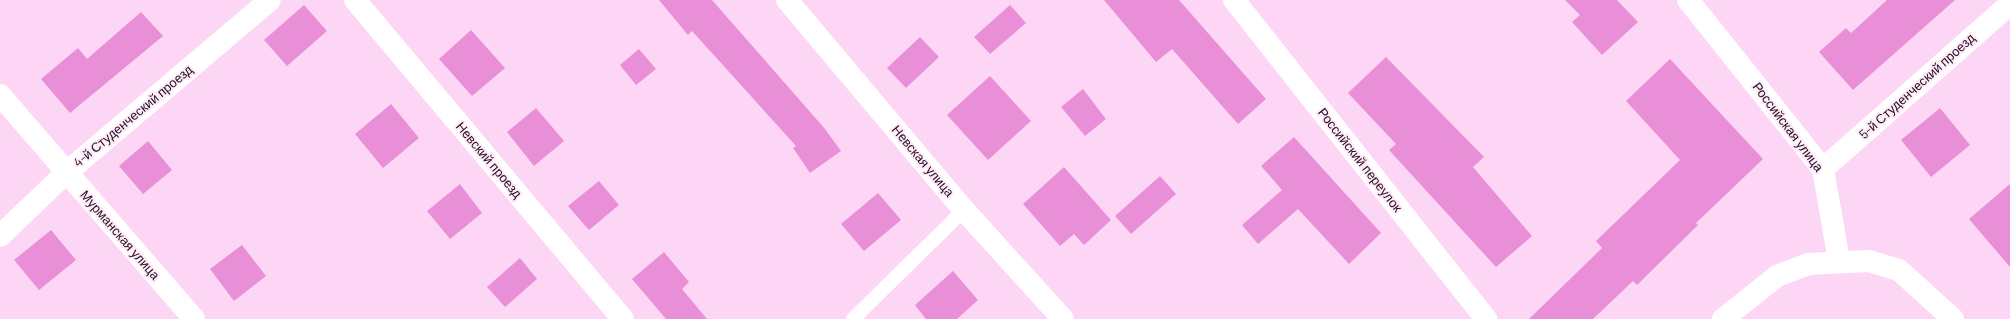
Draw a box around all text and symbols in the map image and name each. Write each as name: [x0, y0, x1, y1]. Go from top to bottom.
street label: 5-й Студенческий проезд: [1856, 30, 1978, 142]
street label: 4-й Студенческий проезд: [70, 62, 196, 170]
street label: Российская улица: [1749, 79, 1827, 175]
street label: Российский переулок: [1315, 105, 1405, 215]
street label: Невский проезд: [453, 119, 525, 201]
street label: Невская улица: [889, 122, 957, 200]
street label: Мурманская улица: [77, 187, 163, 283]

